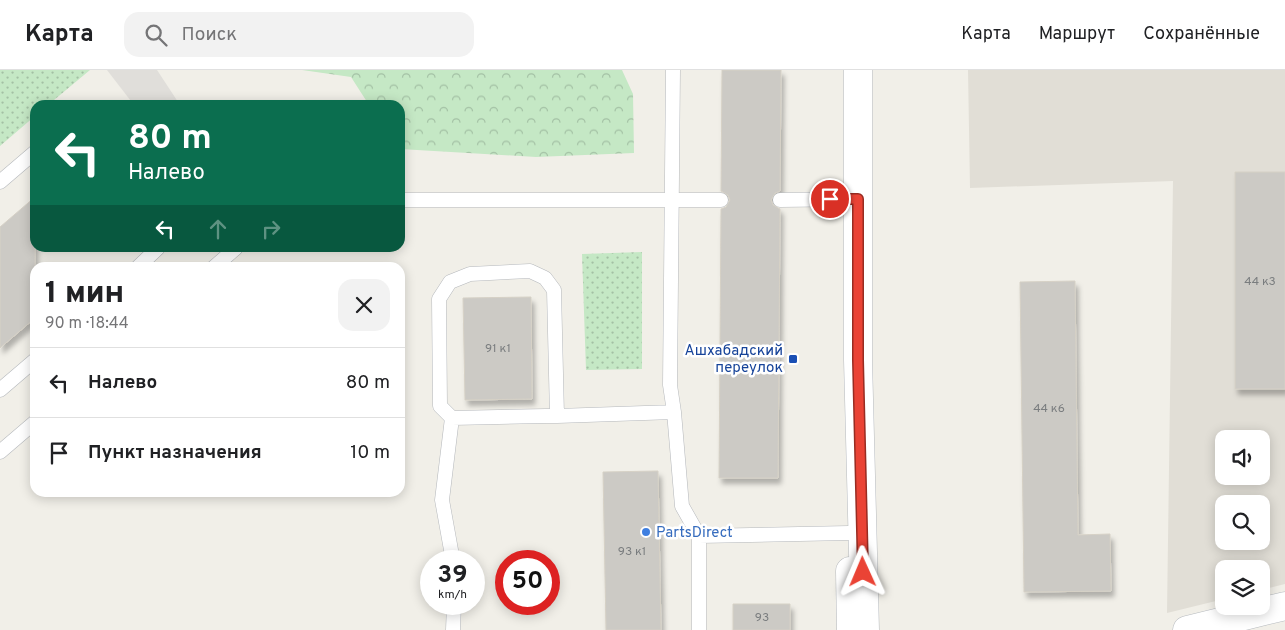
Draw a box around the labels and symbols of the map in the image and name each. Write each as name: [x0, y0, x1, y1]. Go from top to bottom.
pin: [809, 178, 851, 220]
house number: 44 к3: [1244, 274, 1276, 290]
house number: 91 к1: [485, 341, 511, 357]
place label: Ашхабадский переулок: [684, 342, 783, 378]
marker: Ашхабадский переулок: [787, 353, 799, 365]
house number: 44 к6: [1033, 401, 1065, 417]
place label: PartsDirect: [656, 524, 733, 543]
marker: PartsDirect: [640, 526, 652, 538]
house number: 93 к1: [618, 544, 646, 560]
position arrow: [836, 545, 888, 597]
speed limit sign: 50: [495, 550, 560, 615]
house number: 93: [755, 610, 769, 626]

